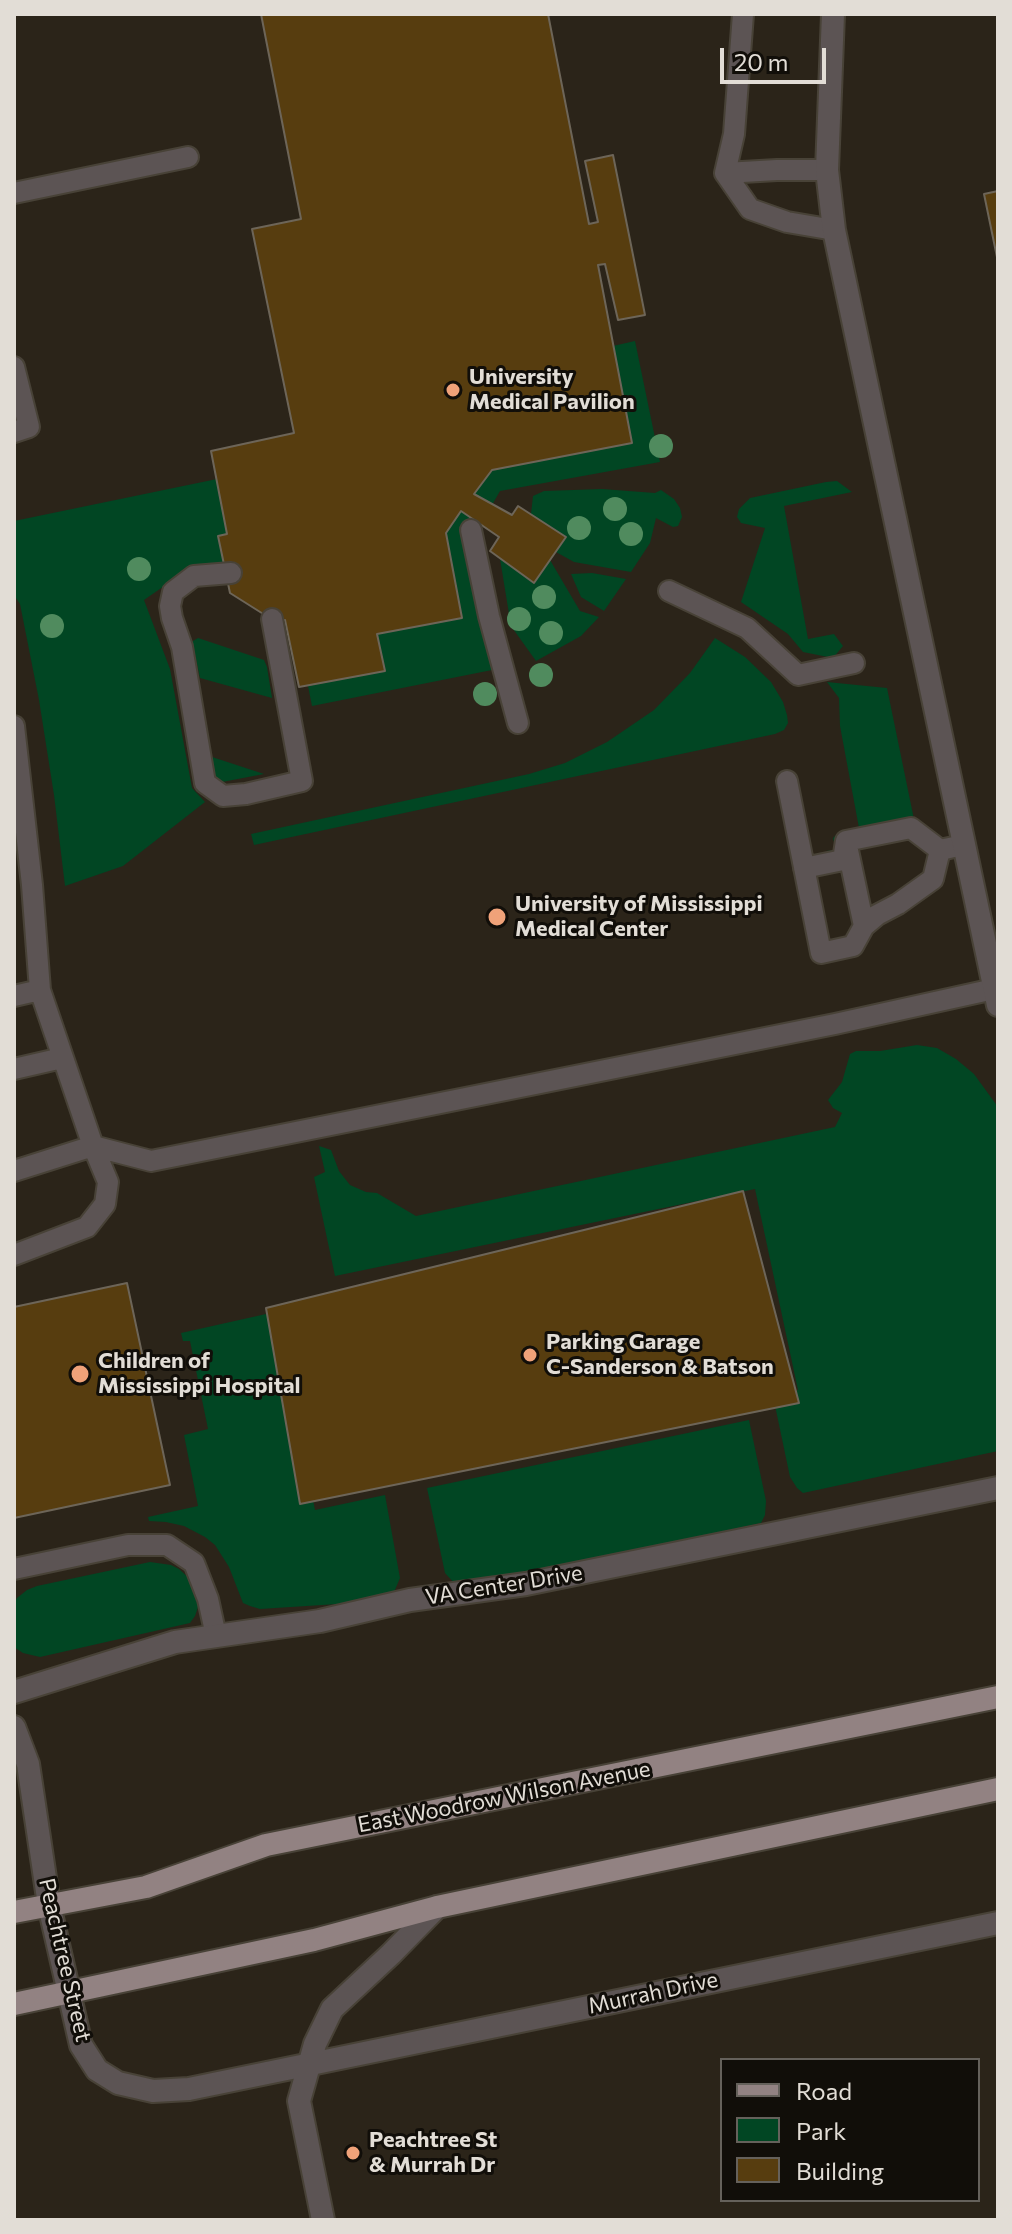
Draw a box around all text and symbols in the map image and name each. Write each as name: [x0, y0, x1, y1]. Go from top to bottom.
scale bar: [724, 32, 830, 82]
text: 20 m: [734, 47, 788, 76]
place label: University Medical Pavilion: [469, 364, 635, 416]
marker: University Medical Pavilion: [444, 381, 462, 399]
place label: University of Mississippi Medical Center: [515, 891, 763, 942]
marker: University of Mississippi Medical Center: [486, 906, 508, 928]
place label: Parking Garage C-Sanderson & Batson: [546, 1329, 774, 1380]
marker: Parking Garage C-Sanderson & Batson: [521, 1346, 539, 1364]
place label: Children of Mississippi Hospital: [98, 1348, 301, 1400]
marker: Children of Mississippi Hospital: [69, 1363, 91, 1385]
street label: VA Center Drive: [424, 1560, 584, 1610]
street label: East Woodrow Wilson Avenue: [355, 1756, 653, 1838]
street label: Peachtree Street: [33, 1876, 97, 2044]
street label: Murrah Drive: [586, 1966, 720, 2020]
legend: [720, 2058, 980, 2202]
text: Road: [796, 2076, 852, 2105]
text: Park: [796, 2116, 846, 2145]
place label: Peachtree St & Murrah Dr: [369, 2127, 497, 2178]
marker: Peachtree St & Murrah Dr: [344, 2144, 362, 2162]
text: Building: [796, 2156, 884, 2185]

